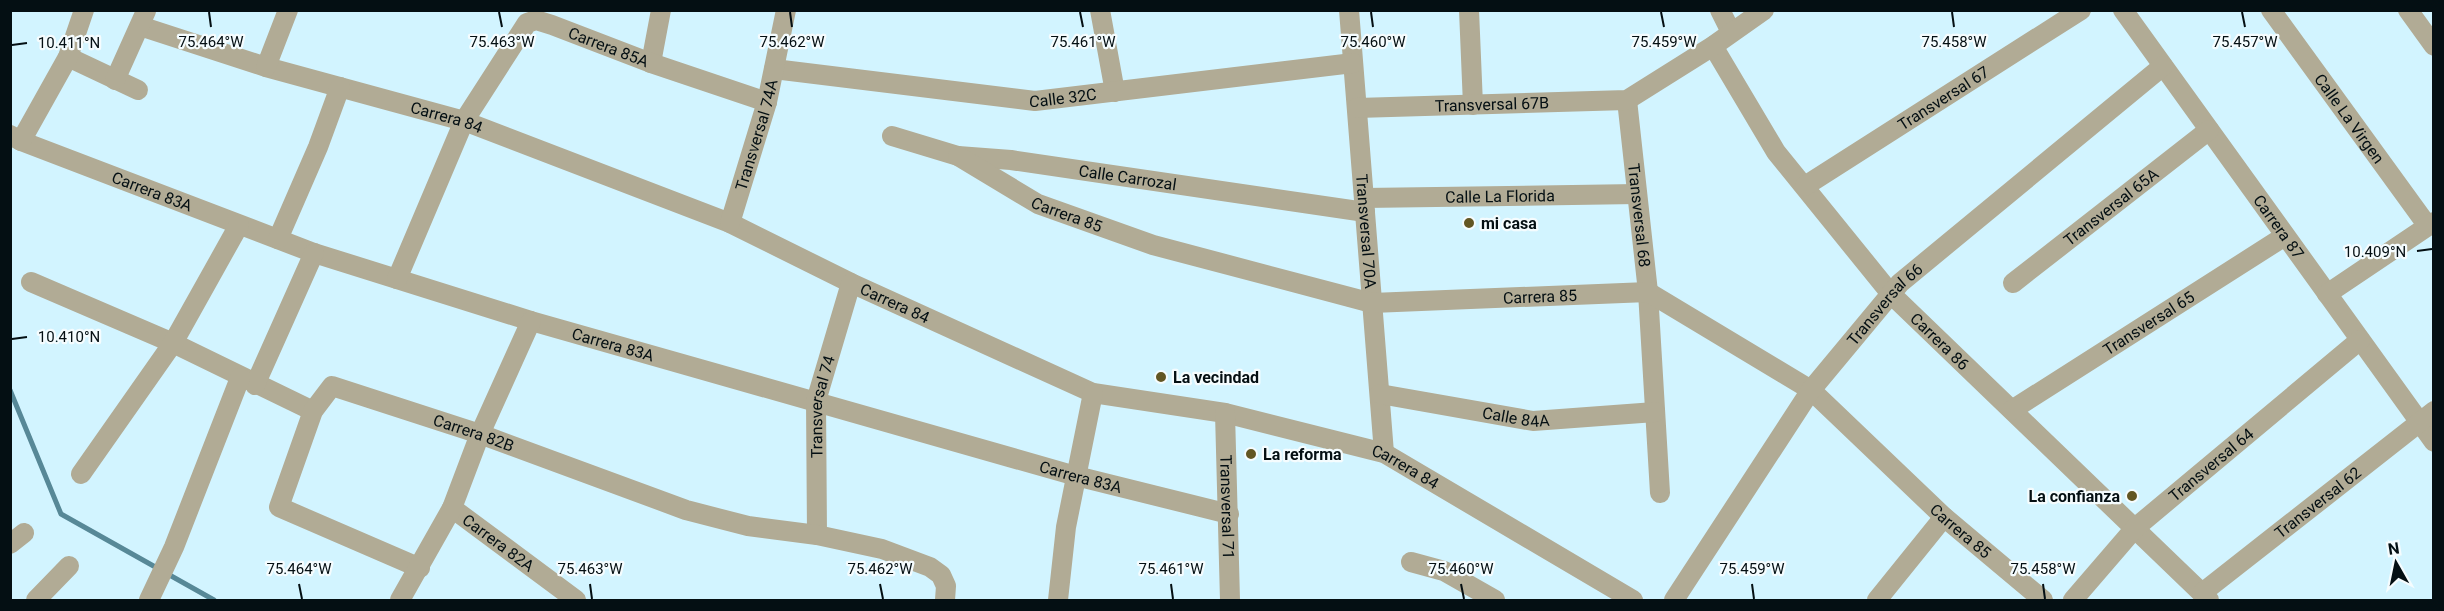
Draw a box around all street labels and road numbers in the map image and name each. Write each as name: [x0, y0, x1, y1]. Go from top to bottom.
street label: Carrera 85A: [566, 23, 652, 71]
street label: Transversal 67: [1894, 62, 1993, 134]
street label: Calle La Virgen: [2310, 70, 2388, 167]
street label: Transversal 74A: [732, 77, 782, 193]
street label: Calle 32C: [1028, 85, 1098, 111]
street label: Transversal 67B: [1435, 93, 1549, 116]
street label: Carrera 84: [409, 98, 485, 137]
street label: Calle Carrozal: [1077, 161, 1178, 194]
street label: Transversal 68: [1624, 163, 1654, 268]
street label: Transversal 65A: [2060, 164, 2163, 250]
street label: Carrera 83A: [109, 168, 195, 216]
street label: Transversal 70A: [1352, 173, 1380, 290]
street label: Calle La Florida: [1445, 186, 1555, 207]
street label: Carrera 87: [2249, 191, 2308, 263]
street label: Carrera 85: [1027, 193, 1105, 236]
street label: Transversal 66: [1843, 259, 1927, 349]
street label: Carrera 84: [857, 279, 932, 327]
street label: Carrera 85: [1503, 286, 1577, 308]
street label: Transversal 65: [2100, 287, 2198, 359]
street label: Carrera 86: [1906, 309, 1973, 374]
street label: Carrera 83A: [570, 324, 657, 366]
street label: Transversal 74: [807, 353, 839, 458]
street label: Calle 84A: [1481, 403, 1551, 431]
street label: Carrera 82B: [431, 410, 517, 456]
street label: Transversal 64: [2165, 424, 2257, 506]
street label: Carrera 84: [1370, 441, 1442, 493]
street label: Transversal 71: [1216, 455, 1238, 559]
street label: Carrera 83A: [1037, 457, 1124, 497]
street label: Transversal 62: [2271, 463, 2365, 542]
street label: Carrera 85: [1926, 500, 1995, 562]
street label: Carrera 82A: [459, 510, 538, 576]

